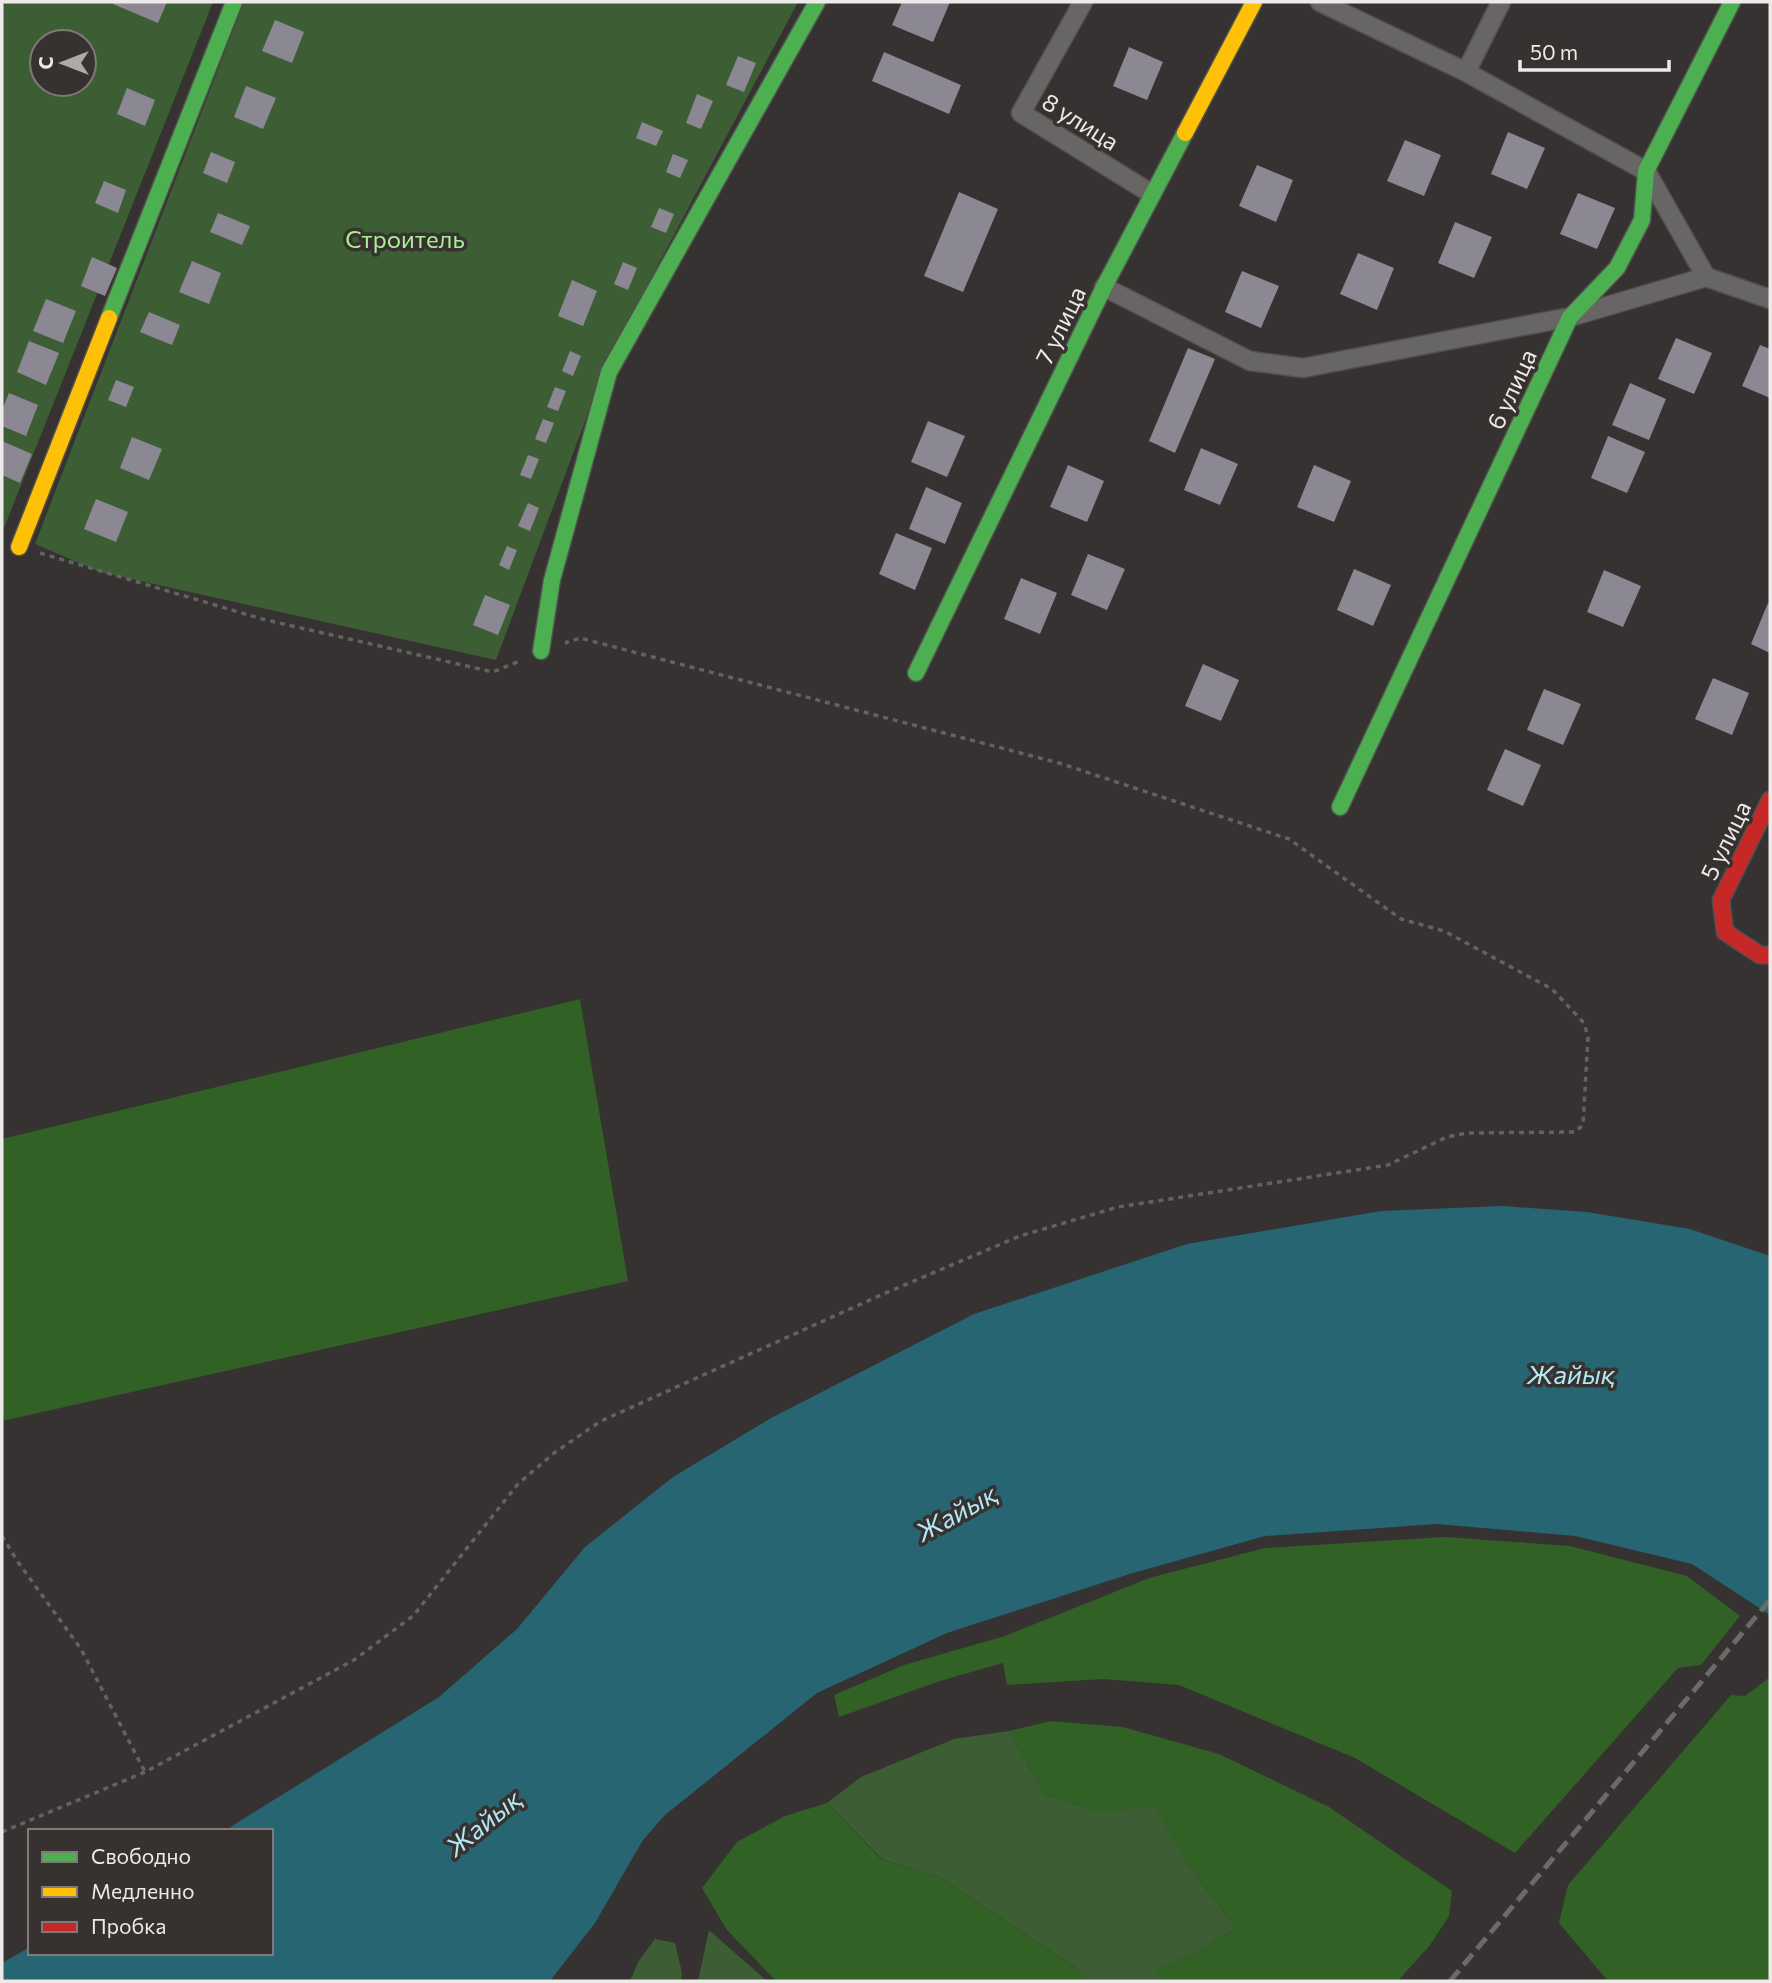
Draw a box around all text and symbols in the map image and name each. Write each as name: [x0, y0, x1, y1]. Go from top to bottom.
north arrow: [28, 28, 98, 98]
scale bar: [1520, 28, 1669, 72]
text: 50 m: [1530, 39, 1578, 64]
text: С: [34, 57, 57, 70]
street label: 8 улица: [1037, 86, 1125, 156]
park label: Строитель: [345, 224, 465, 253]
street label: 7 улица: [1029, 281, 1091, 369]
street label: 6 улица: [1480, 344, 1542, 434]
street label: 5 улица: [1694, 796, 1756, 884]
water label: Жайық: [1526, 1358, 1616, 1389]
water label: Жайық: [909, 1477, 1003, 1548]
water label: Жайық: [438, 1782, 528, 1863]
legend: [28, 1829, 273, 1955]
text: Свободно: [91, 1843, 191, 1868]
text: Медленно: [91, 1878, 195, 1903]
text: Пробка: [91, 1913, 166, 1938]

